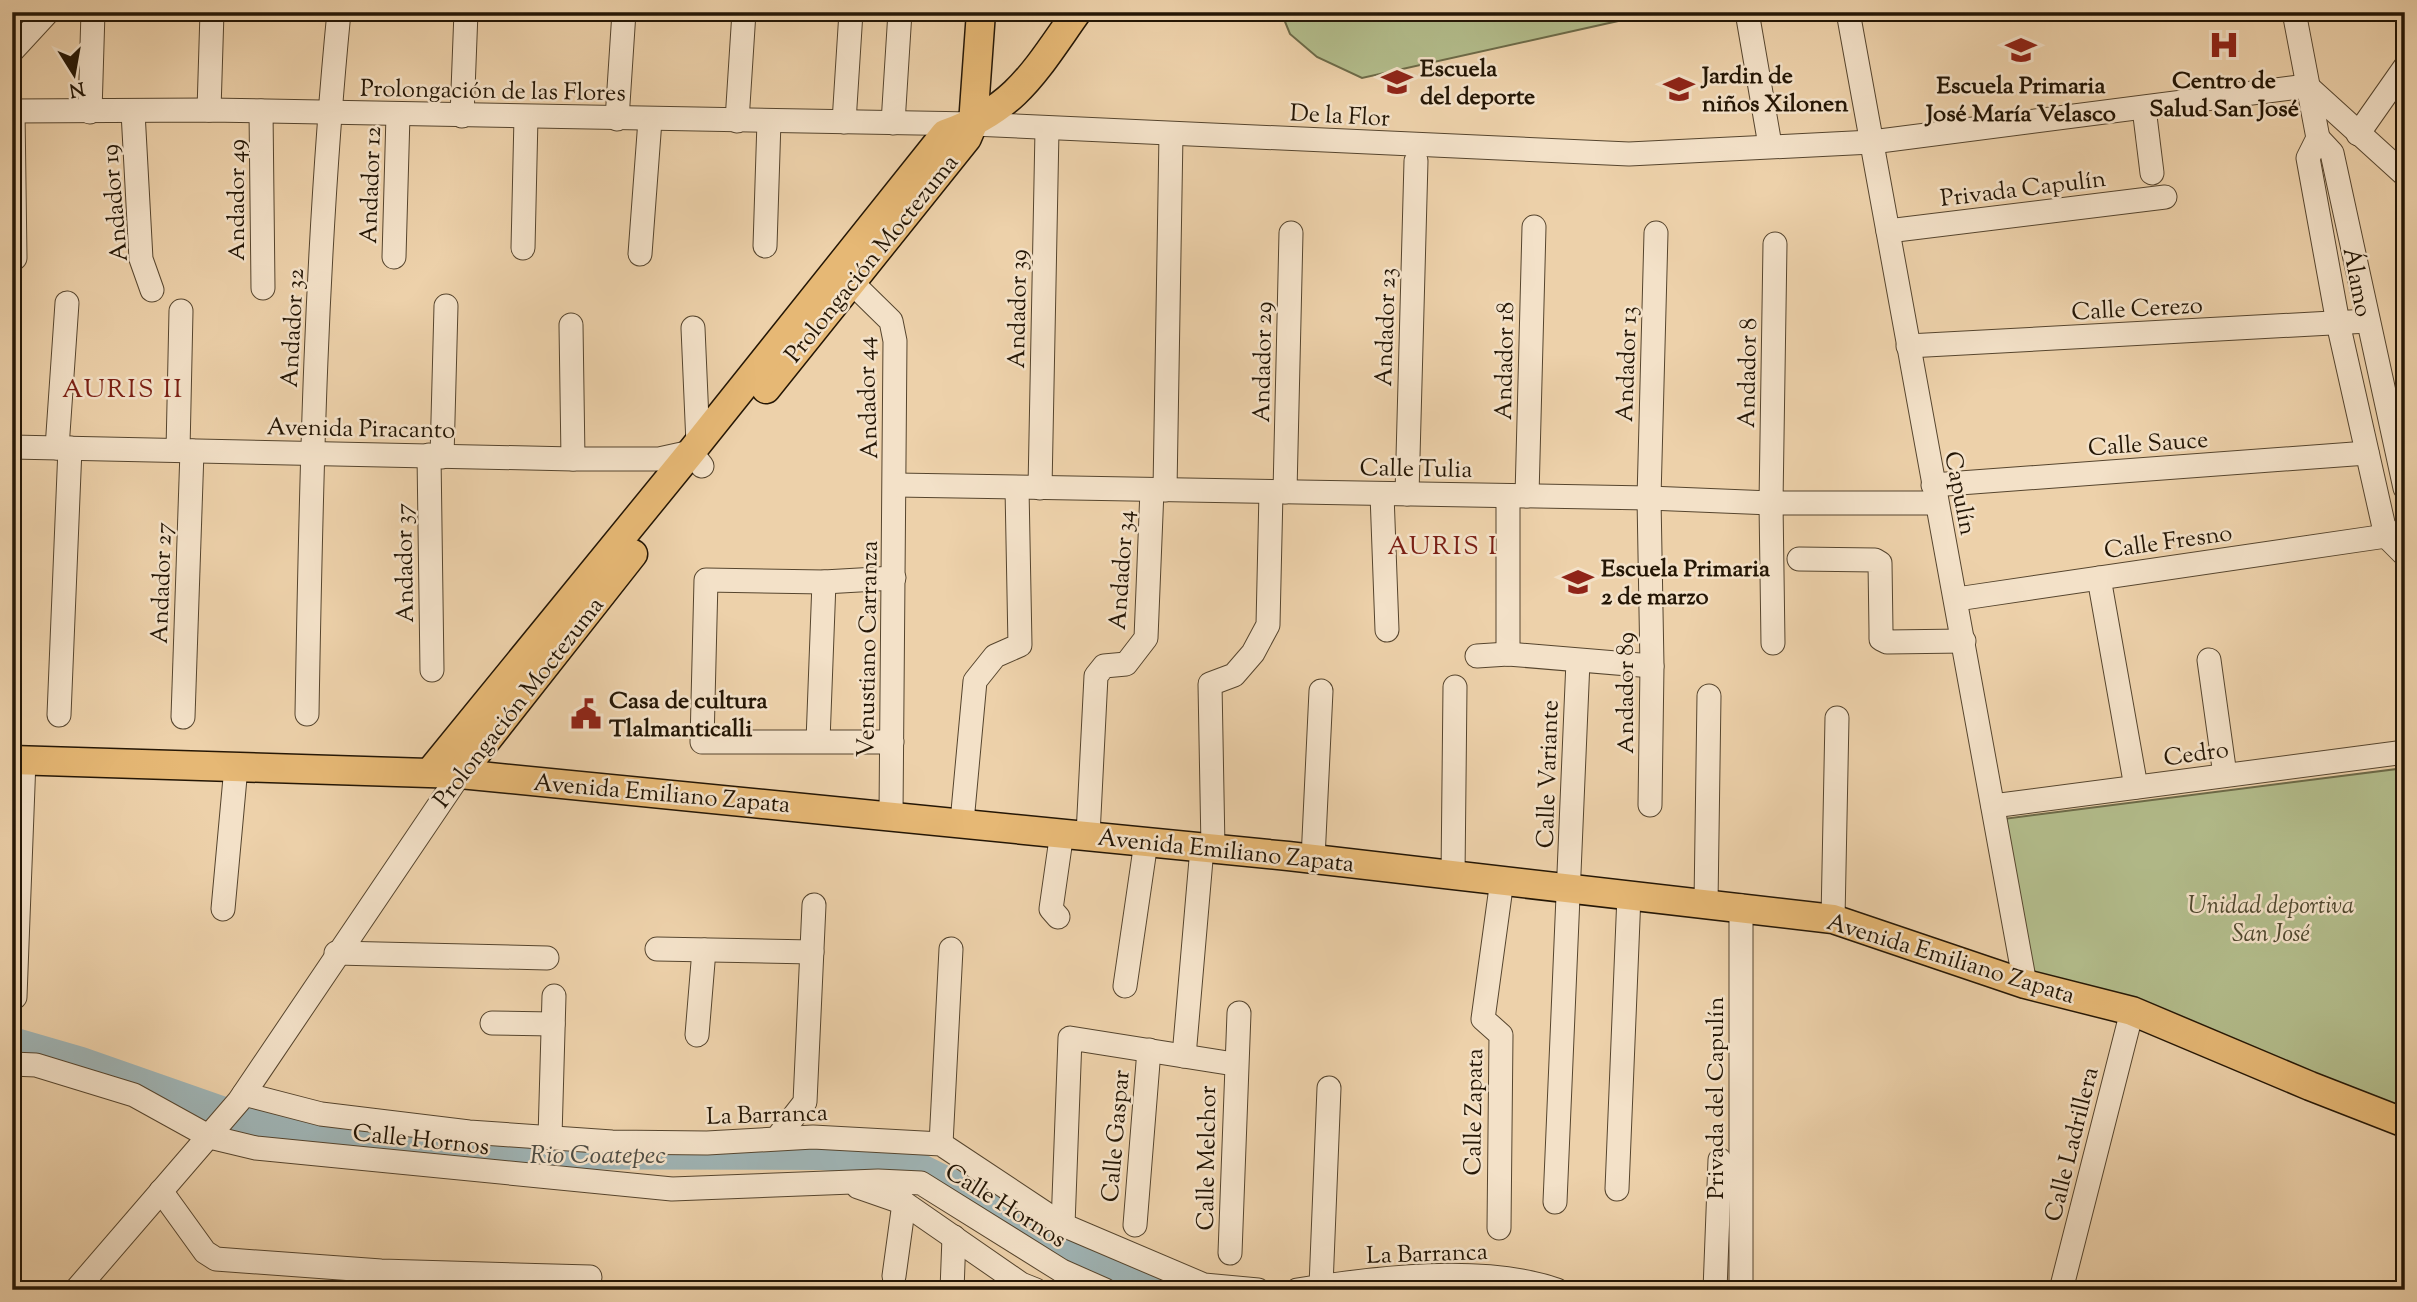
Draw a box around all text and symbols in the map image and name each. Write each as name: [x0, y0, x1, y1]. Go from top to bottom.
hospital icon: Centro de Salud San José: [2207, 28, 2241, 62]
school or university icon: Escuela Primaria José María Velasco: [2004, 33, 2038, 67]
north arrow: [38, 38, 108, 108]
place label: Escuela del deporte: [1420, 53, 1535, 115]
place label: Jardin de niños Xilonen: [1700, 60, 1849, 122]
school or university icon: Escuela del deporte: [1380, 65, 1414, 99]
place label: Centro de Salud San José: [2149, 65, 2299, 127]
place label: Escuela Primaria José María Velasco: [1924, 70, 2116, 132]
school or university icon: Jardin de niños Xilonen: [1662, 72, 1696, 106]
street label: Prolongación de las Flores: [360, 73, 626, 111]
text: N: [67, 74, 87, 103]
street label: De la Flor: [1289, 97, 1391, 137]
street label: Andador 12: [353, 126, 391, 244]
street label: Andador 49: [221, 139, 255, 261]
street label: Andador 19: [94, 143, 138, 263]
street label: Prolongación Moctezuma: [778, 148, 968, 371]
street label: Privada Capulín: [1938, 163, 2108, 217]
street label: Álamo: [2333, 245, 2379, 320]
street label: Andador 39: [1001, 249, 1037, 369]
street label: Andador 23: [1368, 267, 1406, 387]
street label: Andador 32: [274, 268, 314, 389]
street label: Calle Cerezo: [2070, 290, 2204, 330]
street label: Andador 29: [1246, 301, 1282, 423]
street label: Andador 18: [1488, 302, 1524, 421]
street label: Andador 13: [1609, 305, 1647, 423]
street label: Andador 8: [1731, 318, 1767, 428]
street label: Andador 44: [850, 336, 888, 460]
district label: AURIS II: [62, 372, 184, 409]
street label: Avenida Piracanto: [266, 411, 456, 449]
street label: Calle Sauce: [2087, 424, 2209, 466]
street label: Capulín: [1934, 449, 1984, 538]
street label: Calle Tulia: [1359, 452, 1473, 488]
street label: Andador 37: [388, 503, 424, 623]
street label: Andador 34: [1102, 509, 1144, 631]
street label: Calle Fresno: [2102, 517, 2235, 569]
street label: Andador 27: [144, 522, 182, 644]
district label: AURIS I: [1387, 529, 1499, 566]
street label: Venustiano Carranza: [850, 540, 888, 758]
place label: Escuela Primaria 2 de marzo: [1601, 553, 1771, 615]
school or university icon: Escuela Primaria 2 de marzo: [1561, 565, 1595, 599]
street label: Prolongación Moctezuma: [426, 590, 613, 816]
street label: Andador 89: [1610, 632, 1644, 754]
place label: Casa de cultura Tlalmanticalli: [609, 685, 768, 747]
public building icon: Casa de cultura Tlalmanticalli: [569, 697, 603, 731]
street label: Calle Variante: [1529, 699, 1569, 849]
street label: Cedro: [2162, 734, 2231, 776]
street label: Avenida Emiliano Zapata: [532, 767, 792, 823]
street label: Avenida Emiliano Zapata: [1096, 822, 1356, 882]
park label: Unidad deportiva San José: [2188, 890, 2354, 952]
street label: Avenida Emiliano Zapata: [1822, 906, 2079, 1014]
street label: Privada del Capulín: [1700, 997, 1734, 1199]
street label: Calle Zapata: [1457, 1048, 1493, 1176]
street label: Calle Ladrillera: [2037, 1064, 2109, 1225]
street label: Calle Gaspar: [1094, 1069, 1140, 1204]
street label: Calle Melchor: [1190, 1085, 1226, 1231]
street label: La Barranca: [706, 1097, 828, 1135]
street label: Calle Hornos: [351, 1117, 491, 1165]
water label: Rio Coatepec: [530, 1138, 666, 1175]
street label: Calle Hornos: [938, 1156, 1072, 1257]
street label: La Barranca: [1366, 1236, 1488, 1274]

